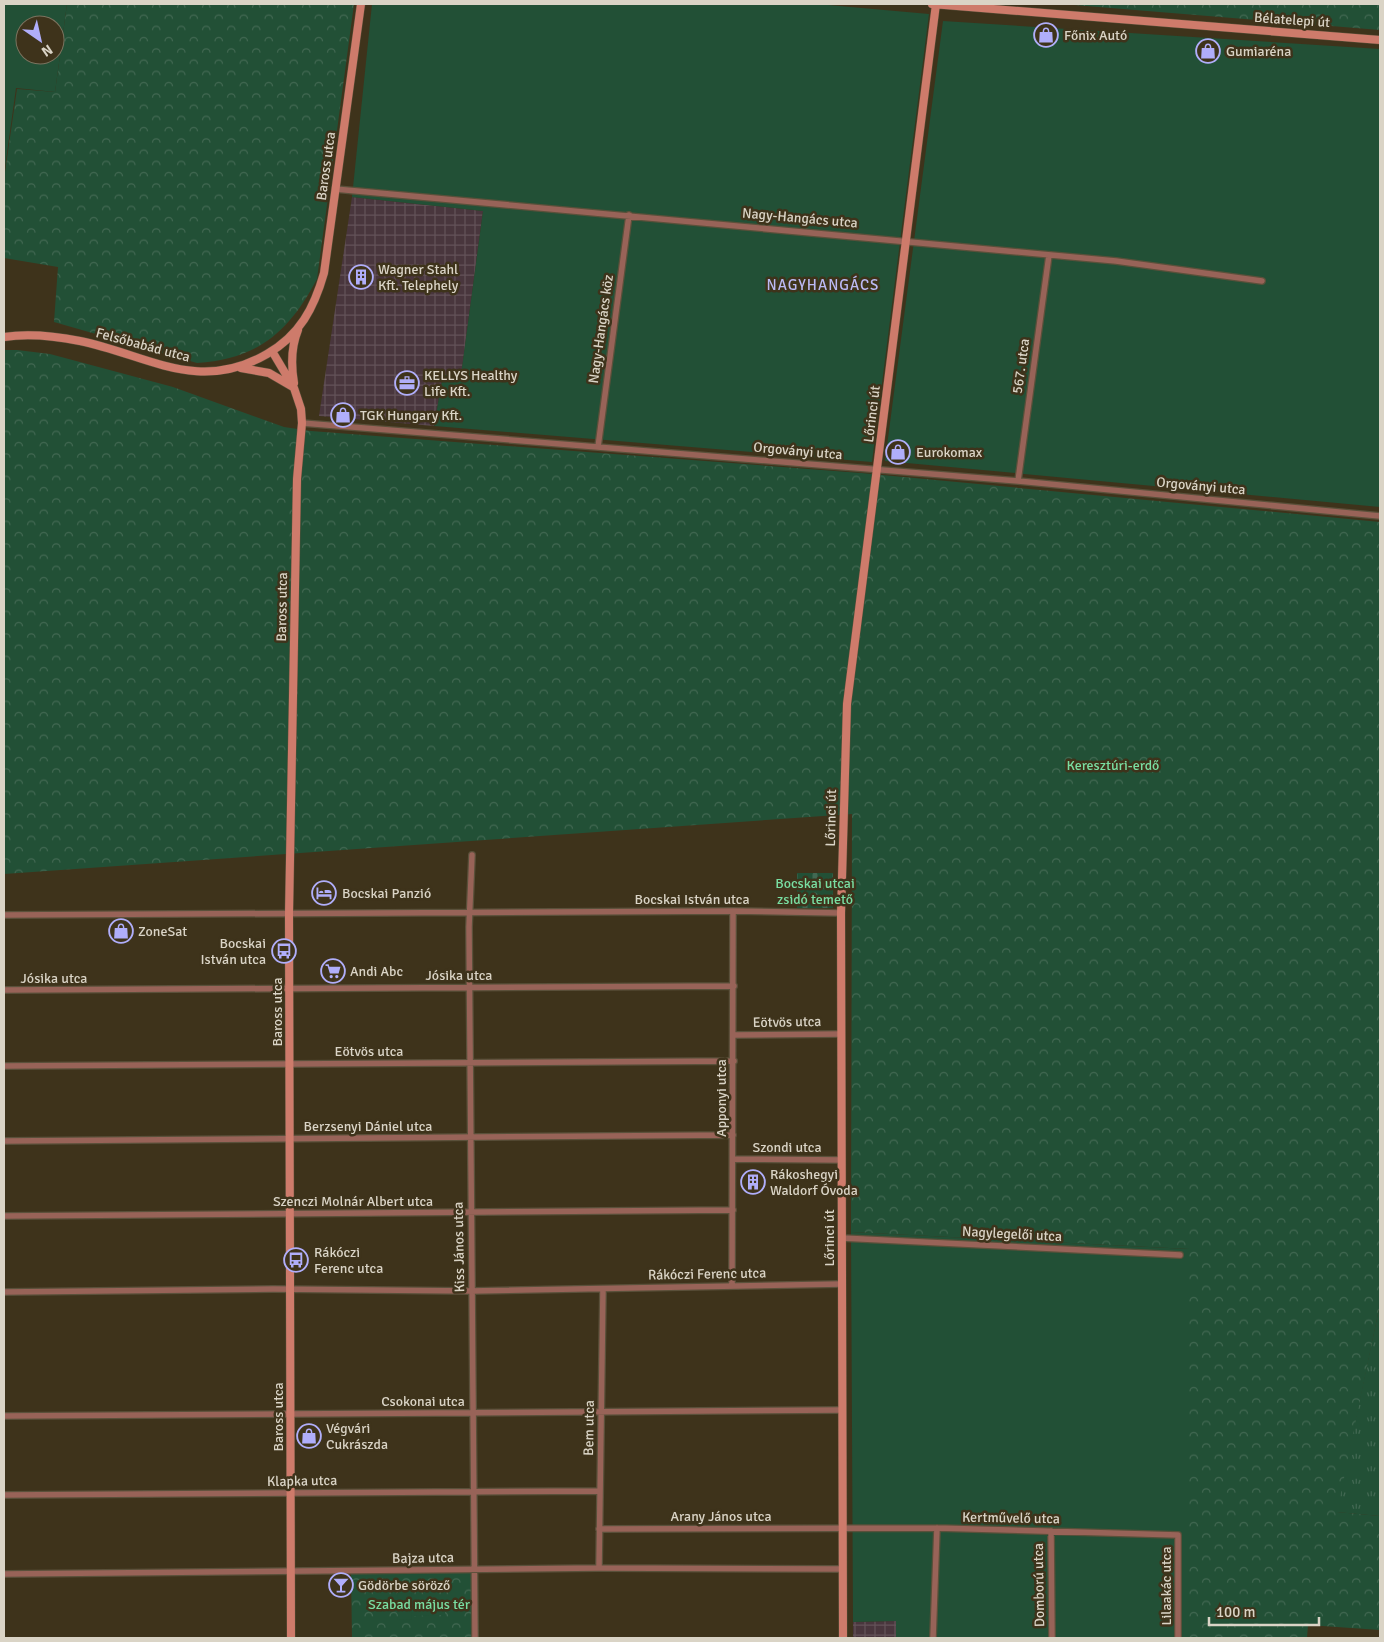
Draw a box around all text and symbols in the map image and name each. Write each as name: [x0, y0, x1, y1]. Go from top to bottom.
street label: Bélatelepi út: [1253, 9, 1331, 31]
north arrow: [15, 15, 65, 65]
shop icon: Főnix Autó: [1033, 22, 1059, 48]
place label: Főnix Autó: [1064, 27, 1127, 44]
shop icon: Gumiaréna: [1195, 38, 1221, 64]
text: N: [38, 41, 56, 60]
place label: Gumiaréna: [1226, 43, 1291, 60]
street label: Baross utca: [313, 131, 339, 201]
street label: Nagy-Hangács utca: [742, 204, 858, 232]
place label: Wagner Stahl Kft. Telephely: [378, 261, 459, 294]
building icon: Wagner Stahl Kft. Telephely: [348, 264, 374, 290]
street label: Nagy-Hangács köz: [585, 273, 617, 385]
district label: NAGYHANGÁCS: [767, 275, 879, 294]
street label: Felsőbabád utca: [94, 324, 192, 366]
street label: 567. utca: [1009, 337, 1033, 395]
place label: KELLYS Healthy Life Kft.: [424, 367, 518, 400]
office icon: KELLYS Healthy Life Kft.: [394, 370, 420, 396]
street label: Lőrinci út: [860, 384, 884, 443]
shop icon: TGK Hungary Kft.: [330, 402, 356, 428]
place label: TGK Hungary Kft.: [360, 407, 462, 424]
street label: Orgoványi utca: [753, 439, 843, 463]
shop icon: Eurokomax: [885, 439, 911, 465]
place label: Eurokomax: [916, 444, 983, 461]
street label: Orgoványi utca: [1156, 474, 1246, 498]
street label: Baross utca: [273, 572, 291, 642]
park label: Keresztúri-erdő: [1067, 757, 1159, 774]
street label: Lőrinci út: [822, 789, 840, 847]
park label: Bocskai utcai zsidó temető: [775, 875, 855, 908]
hotel icon: Bocskai Panzió: [311, 880, 337, 906]
place label: Bocskai Panzió: [342, 885, 431, 902]
street label: Bocskai István utca: [634, 891, 750, 908]
shop icon: ZoneSat: [108, 918, 134, 944]
place label: ZoneSat: [138, 923, 187, 940]
place label: Bocskai István utca: [200, 935, 266, 968]
bus stop icon: Bocskai István utca: [271, 938, 297, 964]
supermarket icon: Andi Abc: [320, 958, 346, 984]
place label: Andi Abc: [350, 963, 403, 980]
street label: Jósika utca: [426, 967, 492, 984]
street label: Jósika utca: [21, 970, 87, 987]
street label: Baross utca: [269, 977, 286, 1047]
street label: Eötvös utca: [752, 1013, 822, 1031]
street label: Eötvös utca: [335, 1043, 403, 1060]
street label: Apponyi utca: [713, 1059, 730, 1137]
street label: Berzsenyi Dániel utca: [304, 1118, 432, 1135]
street label: Szondi utca: [752, 1139, 822, 1156]
place label: Rákoshegyi Waldorf Óvoda: [770, 1166, 858, 1199]
building icon: Rákoshegyi Waldorf Óvoda: [740, 1169, 766, 1195]
street label: Szenczi Molnár Albert utca: [273, 1193, 433, 1210]
street label: Kiss János utca: [450, 1201, 468, 1293]
street label: Lőrinci út: [821, 1209, 838, 1267]
street label: Nagylegelői utca: [962, 1223, 1062, 1245]
place label: Rákóczi Ferenc utca: [314, 1244, 383, 1277]
bus stop icon: Rákóczi Ferenc utca: [283, 1247, 309, 1273]
street label: Rákóczi Ferenc utca: [648, 1264, 766, 1284]
street label: Baross utca: [270, 1382, 287, 1452]
street label: Csokonai utca: [381, 1393, 465, 1410]
street label: Bem utca: [580, 1400, 598, 1456]
place label: Végvári Cukrászda: [326, 1420, 388, 1453]
shop icon: Végvári Cukrászda: [296, 1423, 322, 1449]
street label: Klapka utca: [267, 1472, 337, 1490]
street label: Arany János utca: [671, 1508, 772, 1525]
street label: Kertművelő utca: [962, 1509, 1060, 1527]
street label: Domború utca: [1030, 1543, 1048, 1627]
street label: Lilaakác utca: [1158, 1546, 1175, 1626]
street label: Bajza utca: [392, 1549, 454, 1567]
bar icon: Gödörbe söröző: [328, 1572, 354, 1598]
place label: Gödörbe söröző: [358, 1577, 450, 1594]
scale bar: [1209, 1594, 1319, 1626]
park label: Szabad május tér: [368, 1596, 471, 1613]
text: 100 m: [1216, 1603, 1256, 1621]

